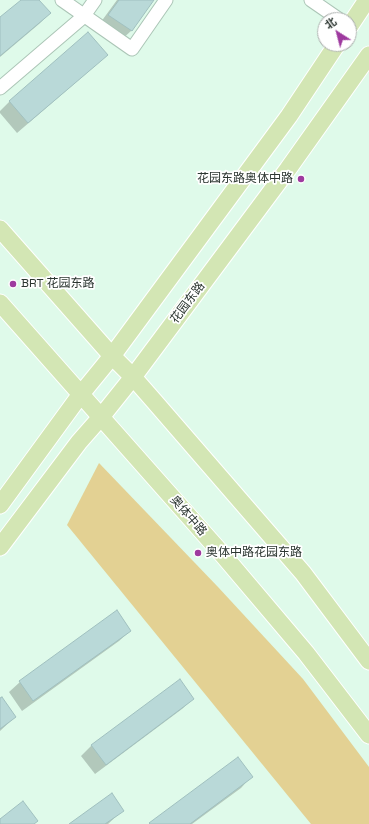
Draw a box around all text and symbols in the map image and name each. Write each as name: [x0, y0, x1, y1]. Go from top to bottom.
north arrow: [317, 12, 357, 52]
text: 北: [322, 14, 339, 32]
place label: 花园东路奥体中路: [197, 172, 293, 186]
marker: 花园东路奥体中路: [296, 174, 306, 184]
place label: BRT 花园东路: [21, 277, 95, 291]
marker: BRT 花园东路: [8, 279, 18, 289]
street label: 花园东路: [168, 279, 208, 327]
street label: 奥体中路: [167, 493, 209, 539]
place label: 奥体中路花园东路: [206, 546, 302, 560]
marker: 奥体中路花园东路: [193, 548, 203, 558]

